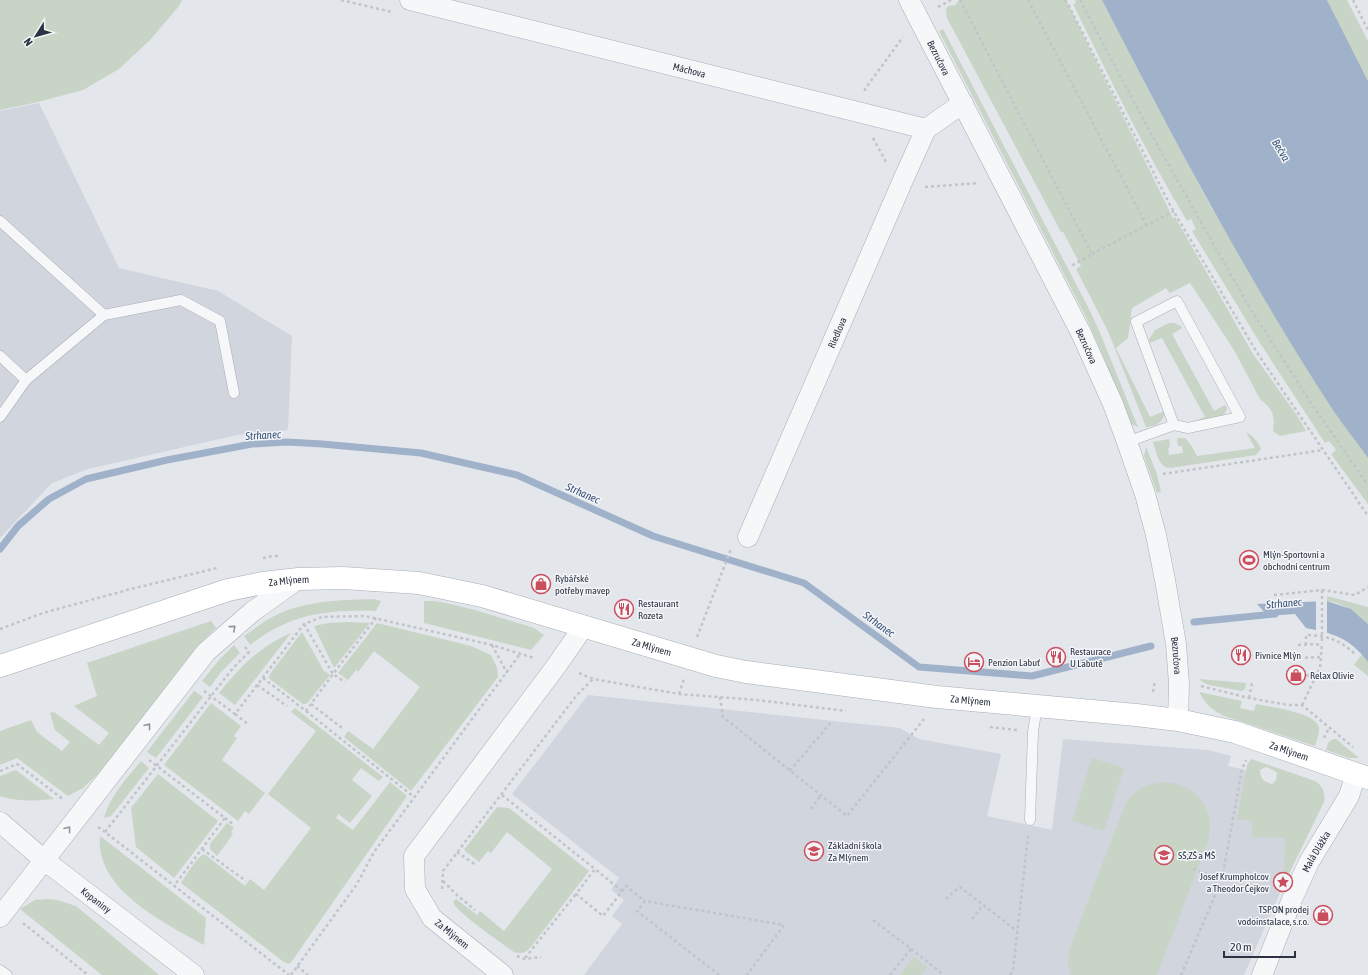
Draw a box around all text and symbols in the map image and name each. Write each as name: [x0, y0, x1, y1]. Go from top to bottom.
north arrow: [16, 16, 56, 56]
text: N: [21, 36, 35, 48]
street label: Bezručova: [925, 38, 953, 77]
street label: Máchova: [672, 60, 707, 79]
water label: Bečva: [1270, 137, 1292, 163]
street label: Riedlova: [825, 315, 848, 350]
street label: Bezručova: [1074, 326, 1100, 366]
water label: Strhanec: [244, 428, 282, 442]
water label: Strhanec: [563, 480, 603, 506]
sports icon: Mlýn-Sportovní a obchodní centrum: [1238, 549, 1260, 571]
place label: Mlýn-Sportovní a obchodní centrum: [1263, 549, 1330, 572]
street label: Za Mlýnem: [268, 573, 309, 588]
shop icon: Rybářské potřeby mavep: [530, 573, 552, 595]
place label: Rybářské potřeby mavep: [555, 573, 610, 596]
water label: Strhanec: [1265, 595, 1303, 611]
restaurant icon: Restaurant Rozeta: [613, 598, 635, 620]
place label: Restaurant Rozeta: [638, 598, 679, 621]
water label: Strhanec: [860, 608, 898, 640]
one-way arrow: [228, 626, 235, 633]
street label: Za Mlýnem: [631, 636, 673, 658]
street label: Bezručova: [1169, 636, 1184, 675]
restaurant icon: Pivnice Mlýn: [1230, 644, 1252, 666]
restaurant icon: Restaurace U Labutě: [1045, 646, 1067, 668]
place label: Restaurace U Labutě: [1070, 646, 1112, 669]
place label: Pivnice Mlýn: [1255, 650, 1301, 661]
hotel icon: Penzion Labuť: [963, 651, 985, 673]
place label: Penzion Labuť: [988, 657, 1040, 668]
shop icon: Relax Olivie: [1285, 664, 1307, 686]
place label: Relax Olivie: [1310, 670, 1354, 681]
street label: Za Mlýnem: [950, 693, 991, 707]
one-way arrow: [143, 724, 150, 731]
street label: Za Mlýnem: [1268, 739, 1310, 763]
one-way arrow: [63, 826, 70, 833]
street label: Malá Dlážka: [1300, 829, 1332, 874]
school or university icon: Základní škola Za Mlýnem: [803, 840, 825, 862]
place label: Základní škola Za Mlýnem: [828, 840, 882, 863]
school or university icon: SŠ,ZŠ a MŠ: [1153, 844, 1175, 866]
place label: SŠ,ZŠ a MŠ: [1178, 850, 1215, 861]
place label: Josef Krumpholcov a Theodor Čejkov: [1200, 871, 1269, 894]
place icon: Josef Krumpholcov a Theodor Čejkov: [1272, 871, 1294, 893]
street label: Kopaniny: [79, 885, 113, 915]
place label: TSPON prodej vodoinstalace, s.r.o.: [1238, 904, 1309, 927]
shop icon: TSPON prodej vodoinstalace, s.r.o.: [1312, 904, 1334, 926]
street label: Za Mlýnem: [433, 917, 471, 951]
scale bar: [1224, 933, 1295, 959]
text: 20 m: [1230, 940, 1252, 954]

